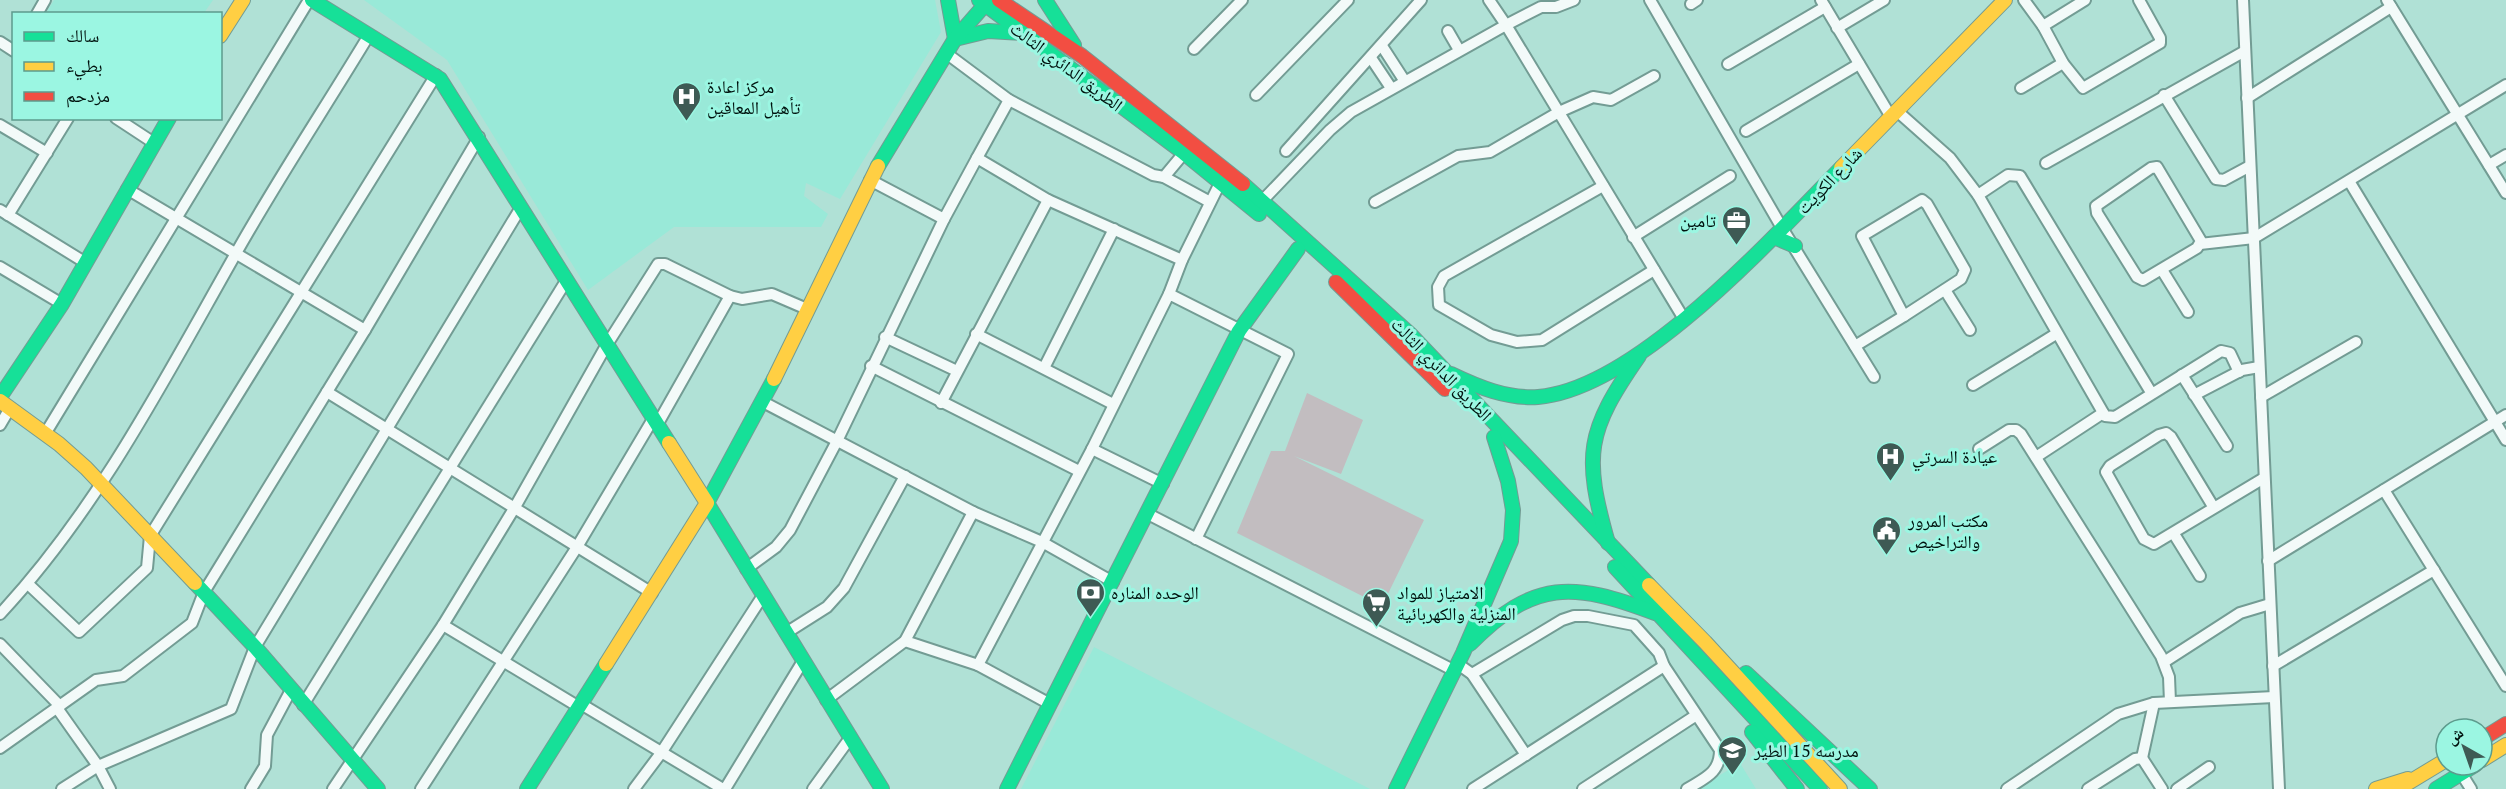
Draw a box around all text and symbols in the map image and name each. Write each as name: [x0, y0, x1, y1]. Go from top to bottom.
legend: [12, 12, 222, 120]
street label: الطريق الدائري الثالث: [1004, 16, 1128, 119]
text: سالك: [66, 23, 99, 47]
text: بطيء: [66, 53, 103, 81]
place label: مركز اعادة تأهيل المعاقين: [707, 74, 800, 119]
hospital icon: مركز اعادة تأهيل المعاقين: [670, 80, 702, 122]
text: مزدحم: [66, 83, 110, 108]
street label: شارع الكويت: [1791, 141, 1867, 219]
office icon: تامين: [1721, 204, 1753, 246]
place label: تامين: [1680, 208, 1716, 232]
street label: الطريق الدائري الثالث: [1384, 312, 1498, 428]
hospital icon: عيادة السرتي: [1875, 440, 1907, 482]
place label: عيادة السرتي: [1912, 444, 1997, 472]
place label: مكتب المرور والتراخيص: [1907, 508, 1988, 553]
public building icon: مكتب المرور والتراخيص: [1871, 514, 1903, 556]
bank icon: الوحده المناره: [1074, 576, 1106, 618]
place label: الوحده المناره: [1111, 580, 1199, 604]
place label: الامتياز للمواد المنزلية والكهربائية: [1397, 580, 1516, 625]
supermarket icon: الامتياز للمواد المنزلية والكهربائية: [1360, 586, 1392, 628]
north arrow: [2434, 717, 2494, 777]
text: ش: [2441, 722, 2468, 749]
school or university icon: مدرسه 15 الطير: [1717, 734, 1749, 776]
place label: مدرسه 15 الطير: [1753, 738, 1859, 762]

